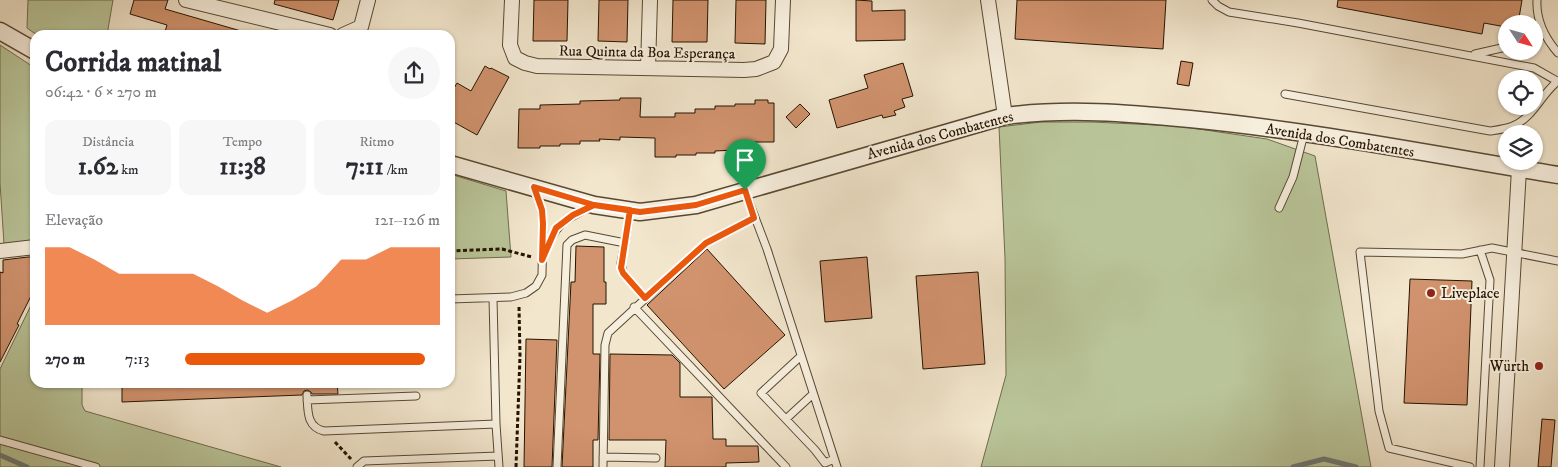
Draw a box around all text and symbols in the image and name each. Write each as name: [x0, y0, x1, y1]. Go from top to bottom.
north arrow: [1498, 15, 1542, 60]
map controls: [1498, 15, 1543, 170]
street label: Rua Quinta da Boa Esperança: [559, 41, 736, 64]
text: Corrida matinal: [45, 45, 221, 80]
button: share: [388, 47, 440, 99]
button: locate: [1498, 70, 1543, 115]
text: 06:42 · 6 × 270 m: [45, 82, 157, 102]
street label: Avenida dos Combatentes: [865, 107, 1015, 164]
street label: Avenida dos Combatentes: [1264, 119, 1416, 162]
button: layers: [1498, 125, 1543, 170]
text: Distância: [82, 133, 134, 151]
text: Tempo: [223, 133, 262, 151]
text: Ritmo: [360, 133, 394, 151]
pin: [724, 139, 766, 190]
icon: arrive: [731, 146, 759, 174]
text: 1.62: [78, 151, 118, 182]
text: 11:38: [219, 151, 266, 182]
text: 7:11: [346, 151, 384, 182]
text: km: [118, 161, 139, 179]
text: /km: [384, 161, 408, 179]
text: Elevação: [45, 210, 103, 230]
text: 121–126 m: [374, 210, 440, 230]
place label: Liveplace: [1441, 284, 1499, 303]
marker: Liveplace: [1425, 287, 1437, 299]
text: 270 m: [45, 349, 85, 369]
text: 7:13: [125, 349, 149, 369]
place label: Würth: [1489, 357, 1529, 376]
marker: Würth: [1533, 360, 1545, 372]

